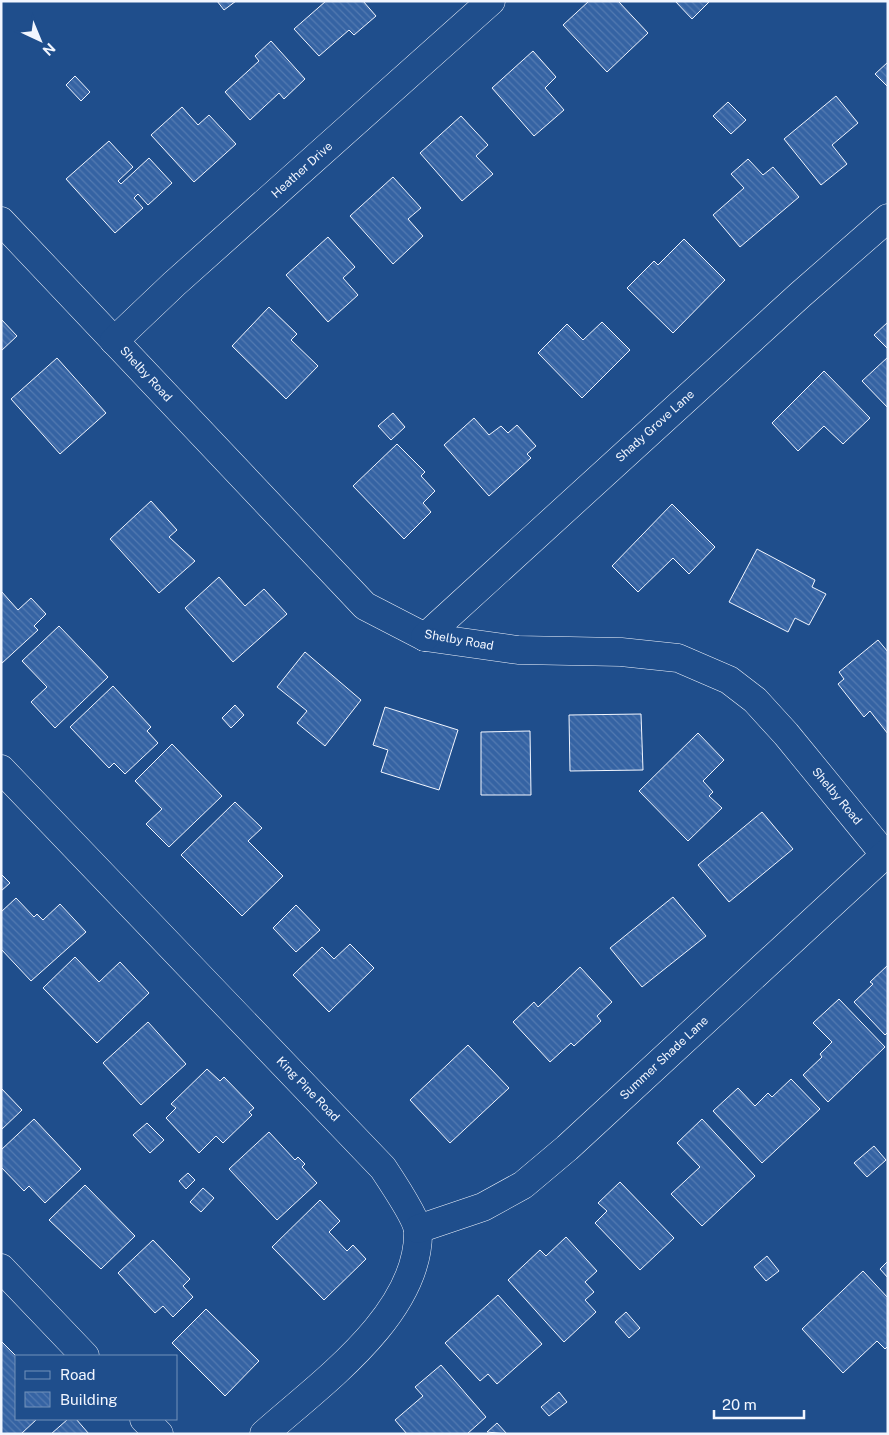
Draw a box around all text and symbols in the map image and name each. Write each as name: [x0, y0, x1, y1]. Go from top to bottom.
north arrow: [15, 15, 65, 65]
text: N: [40, 40, 59, 59]
street label: Heather Drive: [269, 139, 335, 201]
street label: Shelby Road: [117, 344, 175, 404]
street label: Shady Grove Lane: [613, 387, 697, 465]
street label: Shelby Road: [423, 627, 495, 653]
street label: Shelby Road: [809, 765, 865, 827]
street label: Summer Shade Lane: [617, 1013, 711, 1103]
street label: King Pine Road: [274, 1054, 342, 1124]
legend: [15, 1355, 178, 1420]
text: Road: [60, 1366, 96, 1383]
scale bar: [714, 1388, 804, 1420]
text: Building: [60, 1391, 118, 1408]
text: 20 m: [722, 1396, 757, 1413]

